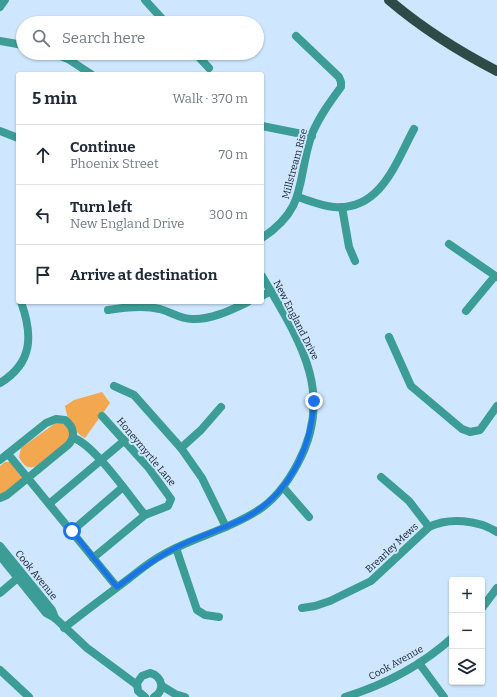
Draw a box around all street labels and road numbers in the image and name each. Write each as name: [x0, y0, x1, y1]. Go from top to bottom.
street label: Millstream Rise: [280, 127, 310, 201]
street label: New England Drive: [271, 278, 321, 362]
street label: Honeymyrtle Lane: [114, 415, 178, 489]
street label: Brearley Mews: [363, 520, 421, 575]
street label: Cook Avenue: [12, 548, 60, 602]
street label: Cook Avenue: [367, 643, 425, 683]

